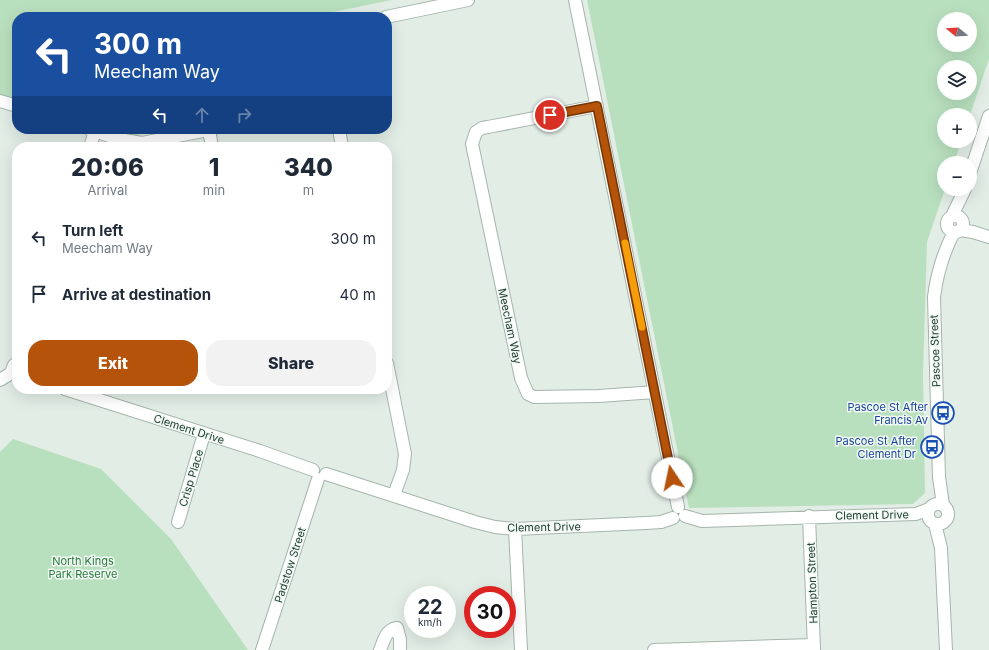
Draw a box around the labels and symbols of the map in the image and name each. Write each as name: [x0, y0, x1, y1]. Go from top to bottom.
north arrow: [937, 12, 977, 52]
pin: [533, 98, 567, 132]
street label: Meecham Way: [495, 287, 525, 365]
street label: Pascoe Street: [927, 314, 943, 387]
place label: Pascoe St After Francis Av: [848, 400, 928, 427]
bus stop icon: Pascoe St After Francis Av: [930, 400, 956, 426]
street label: Clement Drive: [152, 411, 226, 447]
place label: Pascoe St After Clement Dr: [836, 434, 916, 461]
bus stop icon: Pascoe St After Clement Dr: [919, 434, 945, 460]
street label: Crisp Place: [176, 448, 206, 508]
position arrow: [651, 457, 693, 499]
street label: Clement Drive: [835, 507, 909, 523]
street label: Clement Drive: [507, 519, 581, 535]
street label: Padstow Street: [271, 525, 309, 605]
street label: Hampton Street: [804, 542, 820, 624]
park label: North Kings Park Reserve: [49, 554, 117, 581]
speed limit sign: 30: [464, 586, 516, 638]

